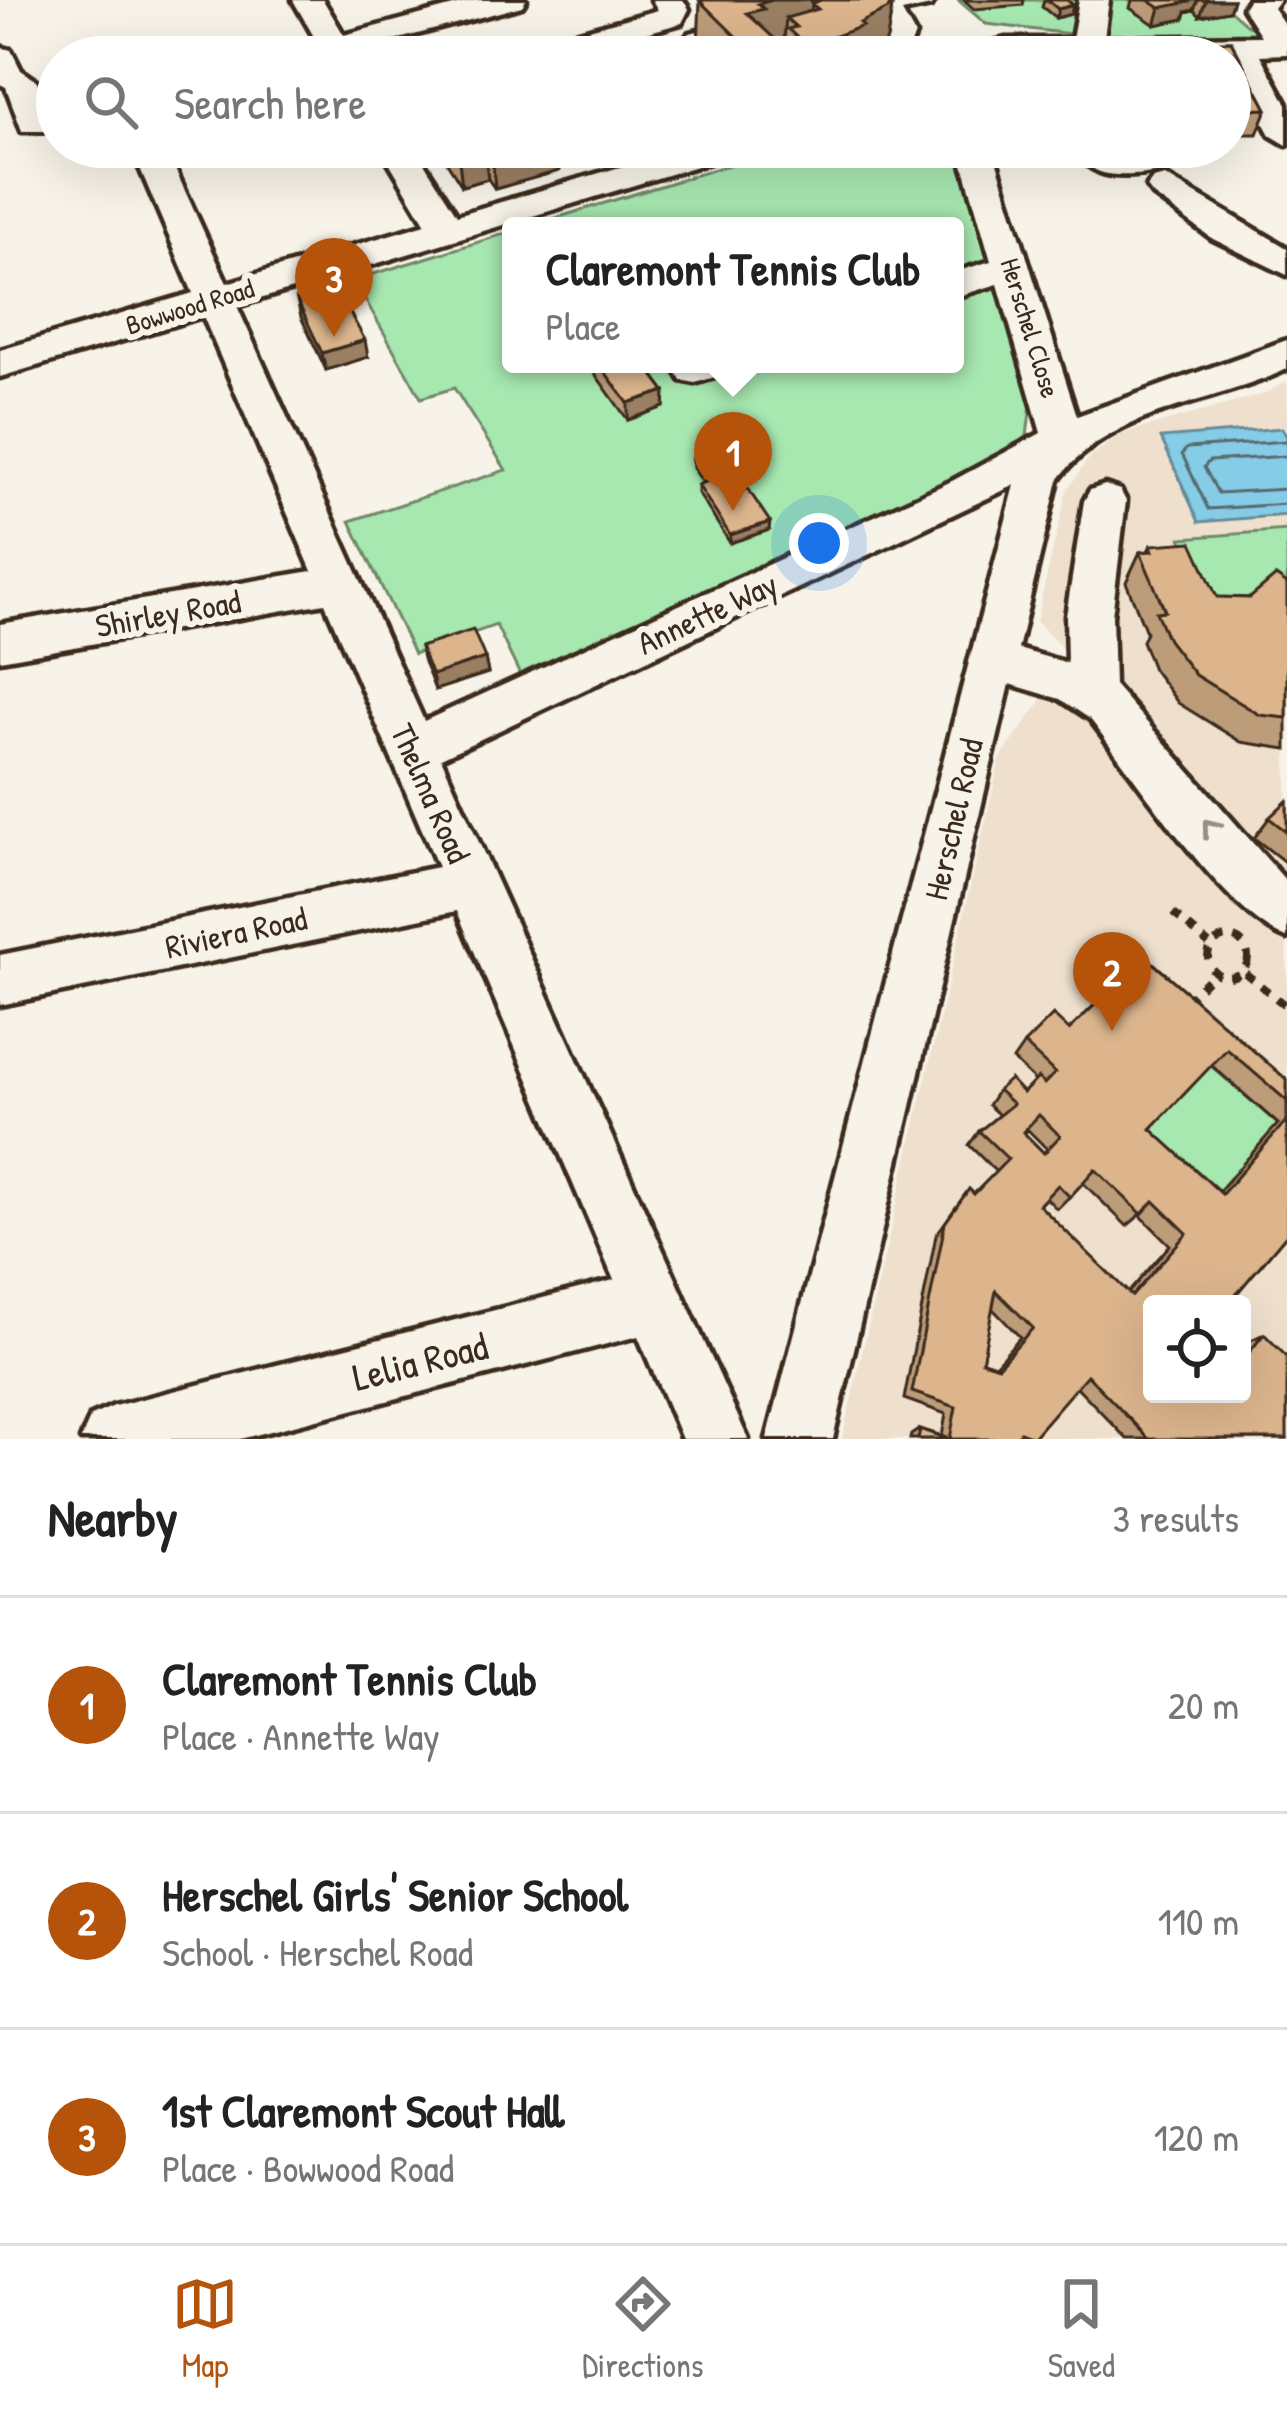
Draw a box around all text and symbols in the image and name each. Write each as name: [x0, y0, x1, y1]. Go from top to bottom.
search box: [36, 36, 1251, 168]
icon: search: [78, 69, 144, 135]
text: Search here: [174, 72, 366, 133]
popup: [502, 217, 964, 373]
pin: 3: [295, 238, 373, 337]
text: Claremont Tennis Club: [546, 238, 921, 299]
street label: Herschel Close: [993, 254, 1069, 402]
street label: Bowwood Road: [121, 269, 258, 343]
text: Place: [546, 299, 621, 352]
pin: 1: [694, 412, 772, 511]
your location: [789, 513, 849, 573]
street label: Annette Way: [630, 561, 785, 665]
street label: Shirley Road: [92, 579, 244, 648]
street label: Thelma Road: [381, 716, 481, 870]
street label: Herschel Road: [913, 734, 993, 904]
one-way arrow: [1203, 819, 1224, 841]
street label: Riviera Road: [161, 896, 311, 968]
pin: 2: [1073, 932, 1151, 1031]
map controls: [1143, 1295, 1251, 1403]
button: locate: [1143, 1295, 1251, 1403]
street label: Lelia Road: [347, 1318, 493, 1403]
text: Nearby: [48, 1483, 178, 1552]
text: 3 results: [1113, 1491, 1239, 1544]
text: Claremont Tennis Club: [162, 1648, 537, 1709]
text: 1: [80, 1678, 94, 1731]
text: 20 m: [1168, 1678, 1239, 1731]
text: Place · Annette Way: [162, 1709, 440, 1762]
text: Herschel Girls' Senior School: [162, 1864, 628, 1925]
text: 2: [78, 1894, 96, 1947]
text: 110 m: [1158, 1894, 1239, 1947]
text: School · Herschel Road: [162, 1925, 473, 1978]
text: 1st Claremont Scout Hall: [162, 2080, 564, 2141]
text: 3: [78, 2110, 96, 2163]
text: 120 m: [1154, 2110, 1239, 2163]
text: Place · Bowwood Road: [162, 2141, 454, 2194]
tab: Map: [172, 2271, 238, 2387]
tab: Directions: [582, 2271, 704, 2387]
tab: Saved: [1048, 2271, 1115, 2387]

